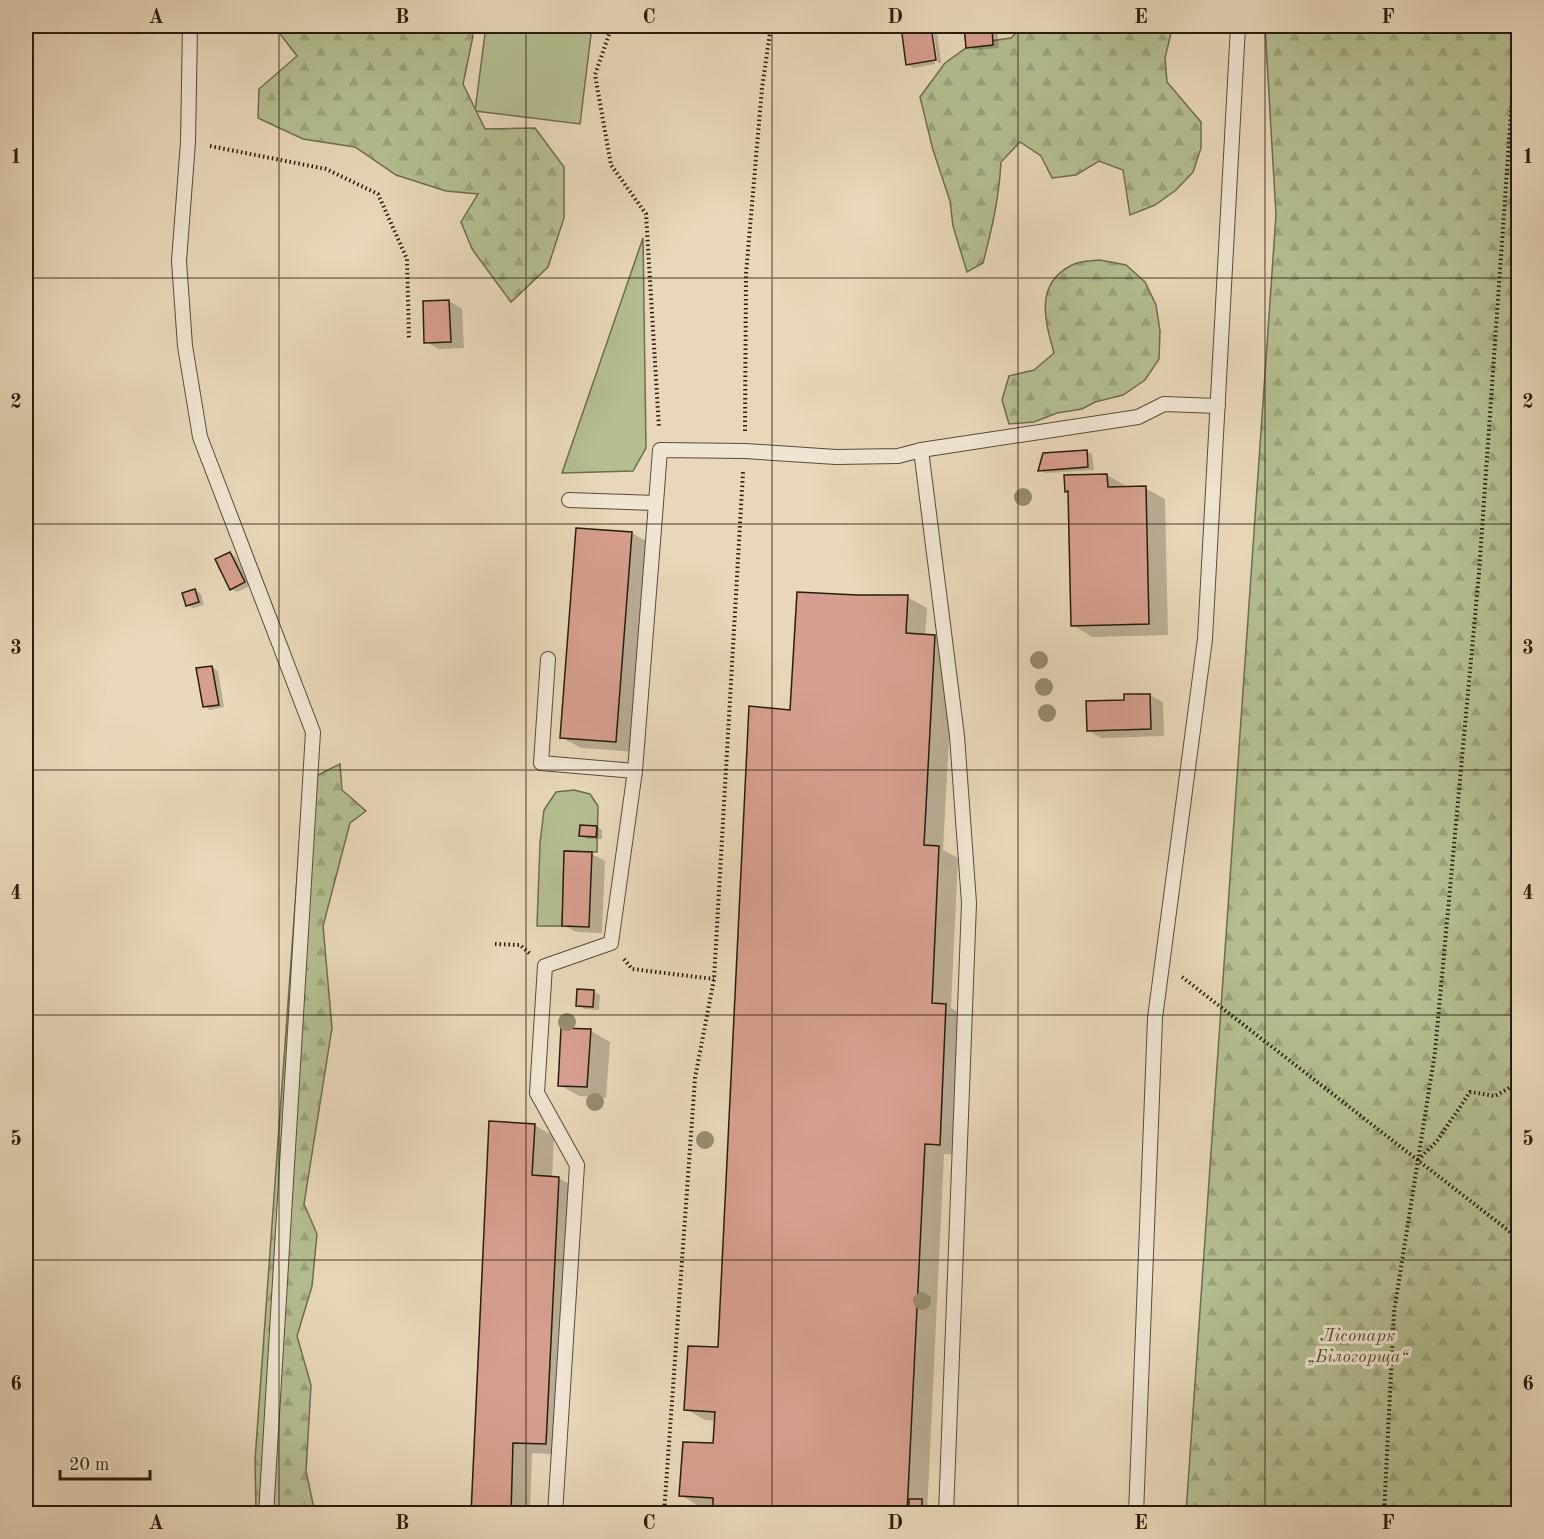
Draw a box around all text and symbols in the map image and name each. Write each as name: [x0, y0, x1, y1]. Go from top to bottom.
text: A: [148, 8, 164, 28]
text: B: [395, 8, 409, 28]
text: C: [642, 8, 656, 28]
text: D: [887, 8, 903, 28]
text: E: [1134, 8, 1148, 28]
text: F: [1381, 8, 1395, 28]
text: 1: [10, 148, 22, 168]
text: 1: [1522, 148, 1534, 168]
text: 2: [10, 393, 22, 413]
text: 2: [1522, 393, 1534, 413]
text: 3: [10, 639, 22, 659]
text: 3: [1522, 639, 1534, 659]
text: 4: [10, 884, 22, 904]
text: 4: [1522, 884, 1534, 904]
text: 5: [10, 1129, 22, 1150]
text: 5: [1522, 1129, 1534, 1150]
park label: Лісопарк „Білогорща“: [1308, 1327, 1410, 1366]
text: 6: [10, 1375, 22, 1395]
text: 6: [1522, 1375, 1534, 1395]
scale bar: [60, 1443, 150, 1481]
text: 20 m: [69, 1456, 109, 1474]
text: A: [148, 1514, 164, 1534]
text: B: [395, 1514, 409, 1534]
text: C: [642, 1514, 656, 1534]
text: D: [887, 1514, 903, 1534]
text: E: [1134, 1514, 1148, 1534]
text: F: [1381, 1514, 1395, 1534]

